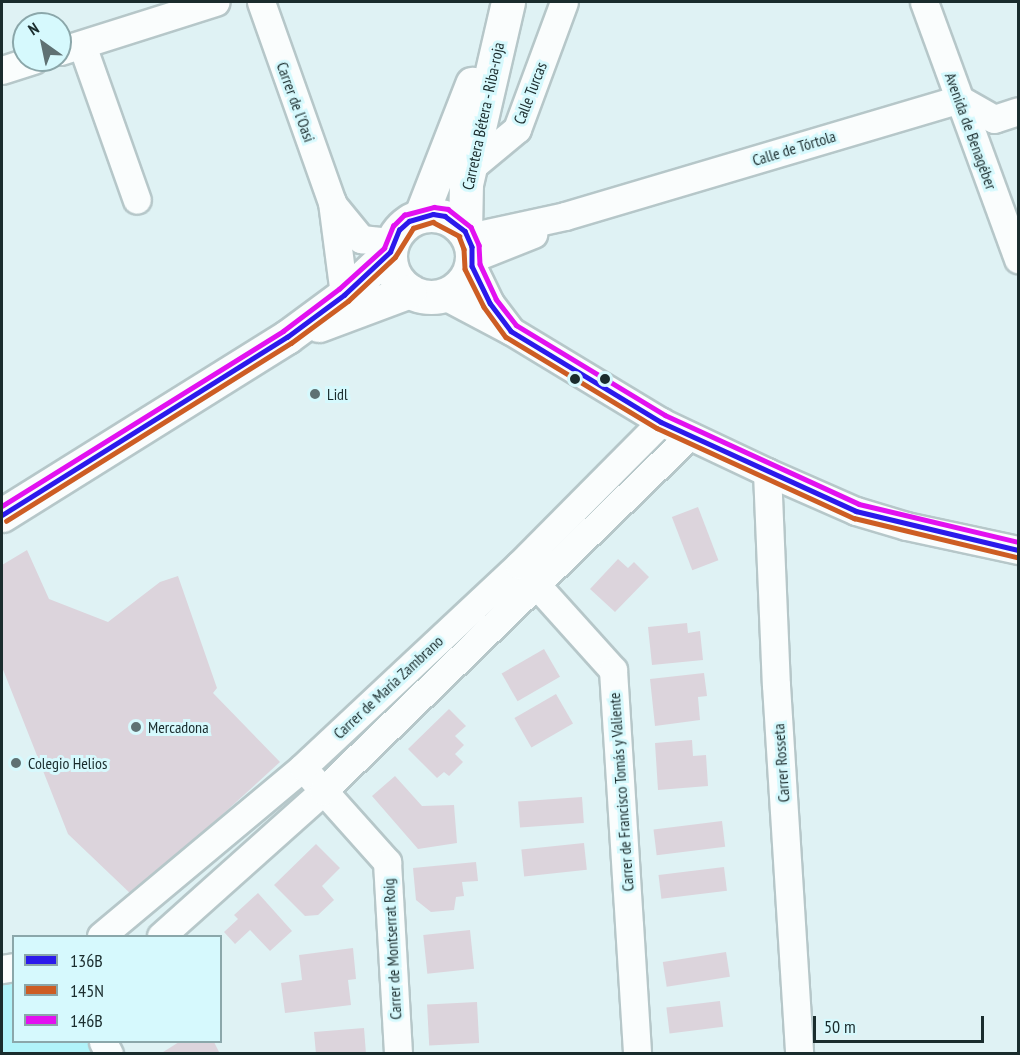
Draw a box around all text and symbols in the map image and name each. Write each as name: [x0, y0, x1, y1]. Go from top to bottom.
north arrow: [12, 12, 72, 72]
text: N: [24, 18, 42, 39]
street label: Carretera Bétera - Riba-roja: [458, 40, 508, 192]
street label: Carrer de l'Oasi: [273, 59, 319, 145]
street label: Calle Turcas: [509, 59, 551, 127]
street label: Avenida de Benagéber: [941, 70, 1001, 192]
street label: Calle de Tórtola: [750, 126, 838, 170]
unlabelled marker: [569, 373, 581, 385]
unlabelled marker: [599, 373, 611, 385]
place label: Lidl: [327, 384, 348, 404]
marker: Lidl: [308, 387, 322, 401]
street label: Carrer de María Zambrano: [329, 631, 447, 743]
street label: Carrer de Francisco Tomás y Valiente: [604, 691, 638, 893]
place label: Mercadona: [148, 717, 209, 737]
marker: Mercadona: [129, 720, 143, 734]
street label: Carrer Rosseta: [769, 723, 793, 803]
place label: Colegio Helios: [28, 753, 107, 773]
marker: Colegio Helios: [9, 756, 23, 770]
street label: Carrer de Montserrat Roig: [379, 878, 405, 1020]
legend: [12, 935, 222, 1043]
text: 136B: [70, 949, 103, 972]
text: 145N: [70, 979, 104, 1002]
scale bar: [816, 1004, 987, 1042]
text: 146B: [70, 1009, 103, 1032]
text: 50 m: [824, 1015, 856, 1038]

